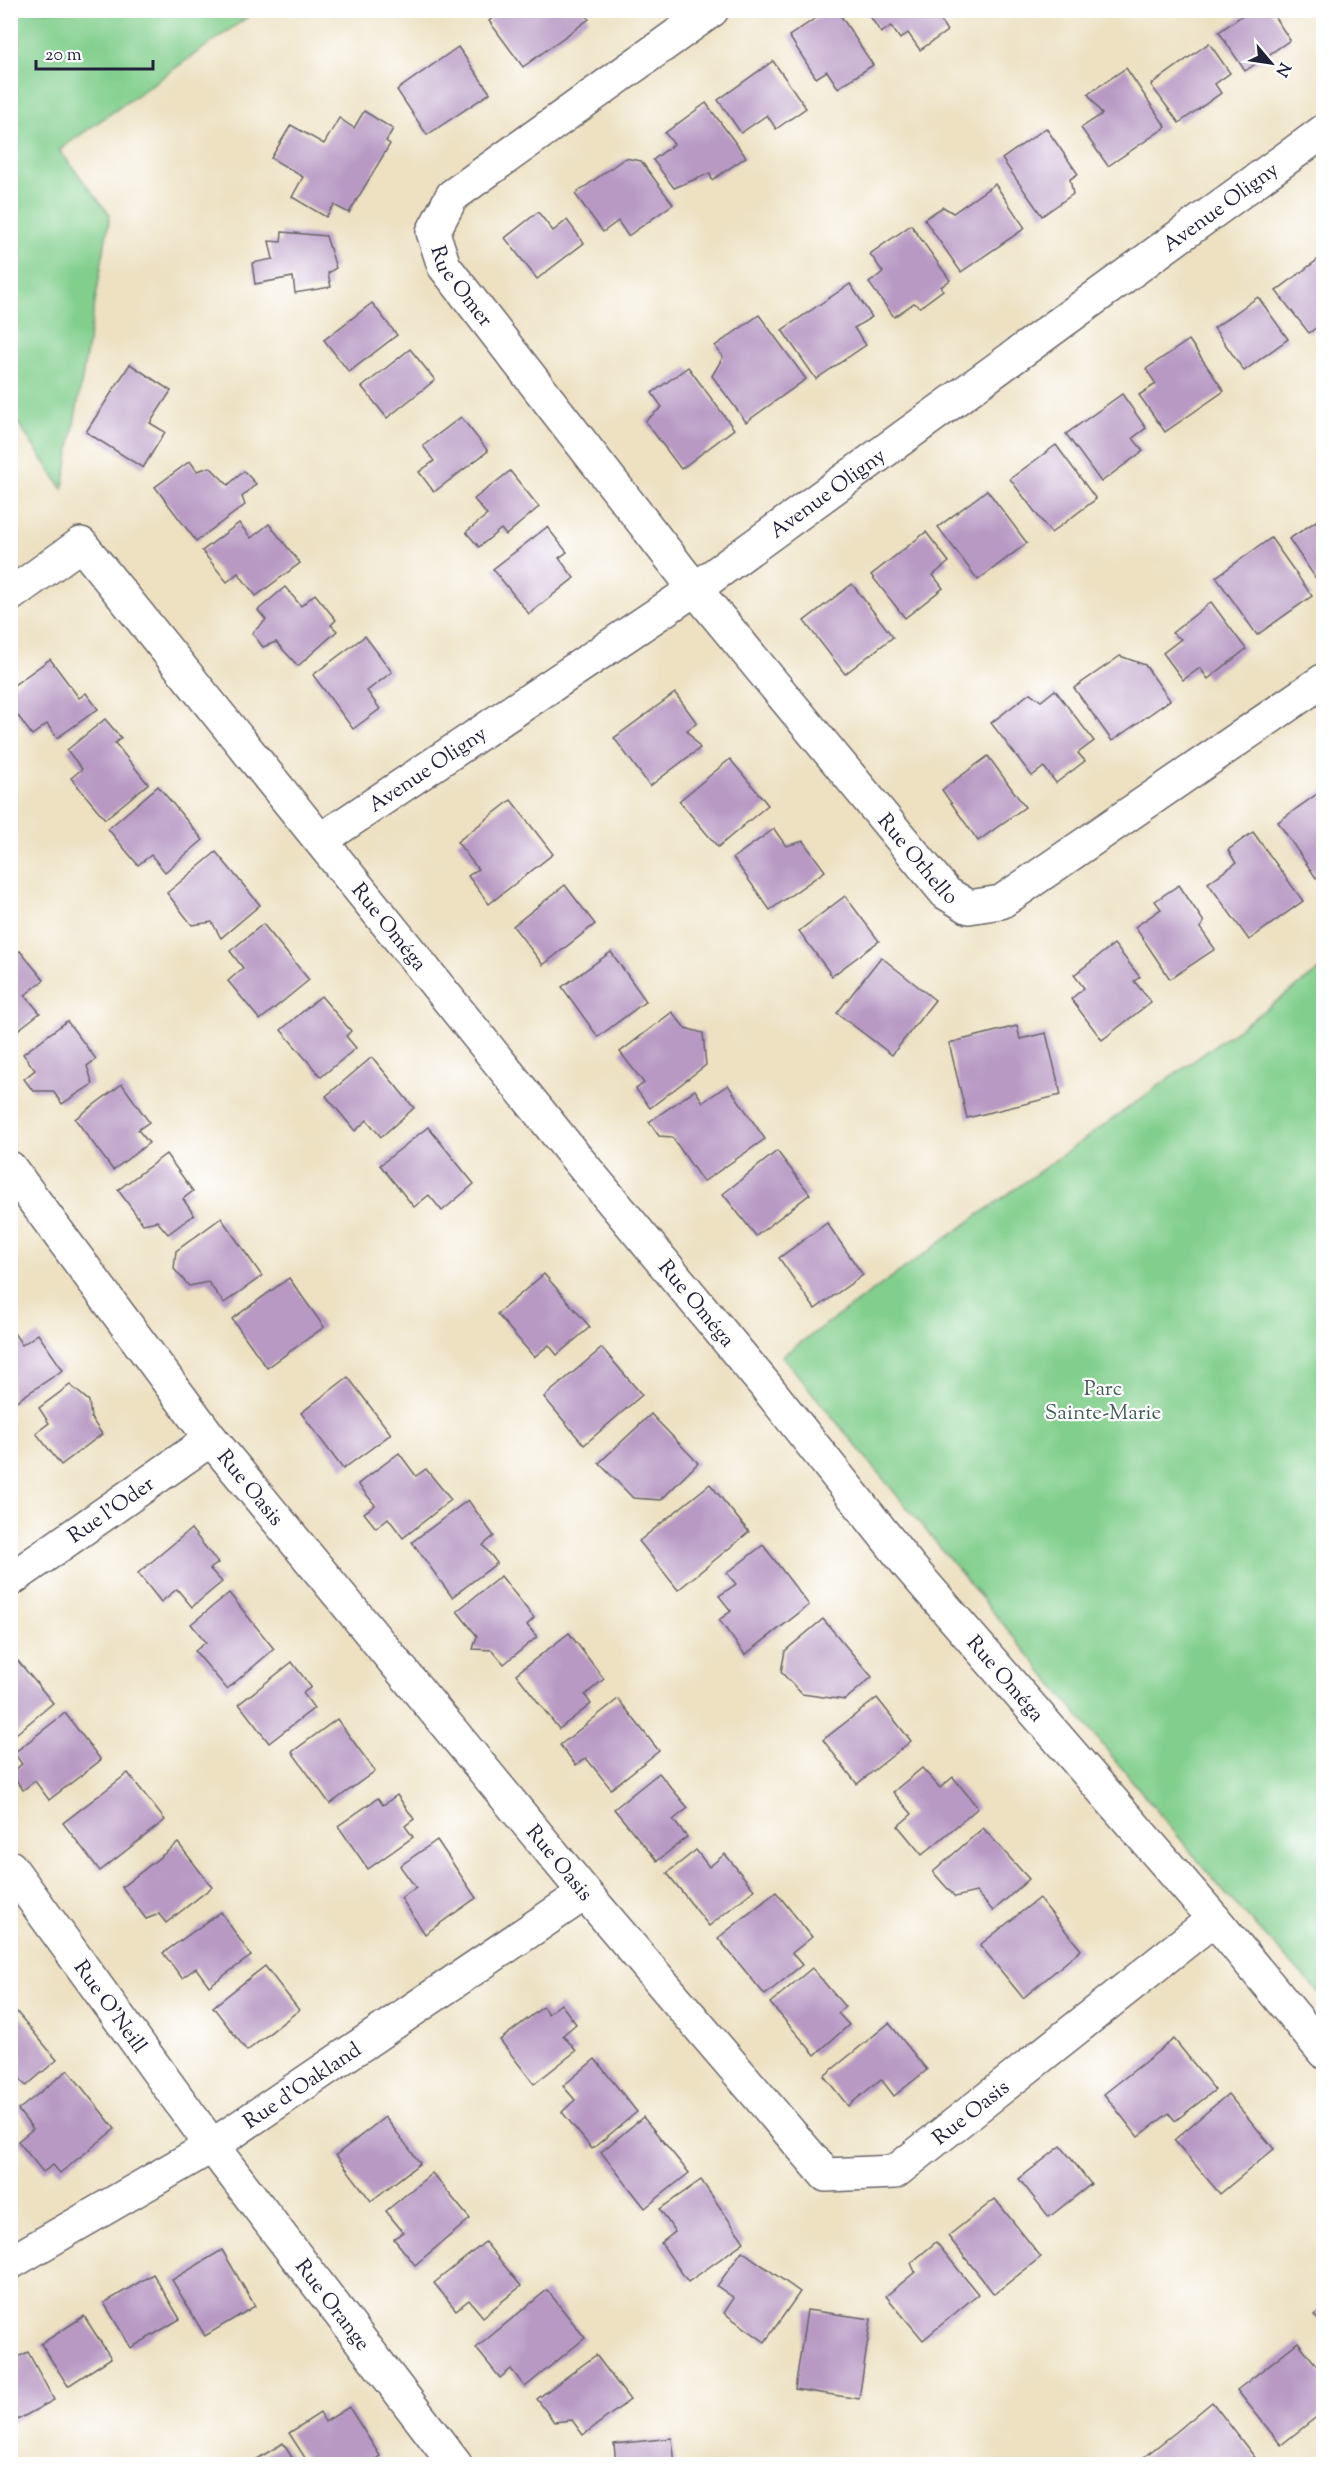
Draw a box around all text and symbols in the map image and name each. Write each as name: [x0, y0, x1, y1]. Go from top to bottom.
scale bar: [36, 33, 153, 71]
north arrow: [1241, 33, 1301, 93]
text: 20 m: [45, 43, 82, 69]
text: N: [1269, 58, 1295, 80]
street label: Avenue Oligny: [1157, 156, 1286, 261]
street label: Rue Omer: [421, 242, 499, 334]
street label: Avenue Oligny: [764, 442, 893, 547]
street label: Avenue Oligny: [363, 719, 494, 821]
street label: Rue Othello: [869, 808, 962, 913]
street label: Rue Oméga: [343, 877, 433, 979]
street label: Rue Oméga: [650, 1254, 741, 1355]
park label: Parc Sainte-Marie: [1045, 1375, 1161, 1429]
street label: Rue Oasis: [209, 1444, 290, 1533]
street label: Rue l'Oder: [63, 1470, 161, 1552]
street label: Rue Oméga: [958, 1630, 1051, 1730]
street label: Rue Oasis: [518, 1819, 599, 1909]
street label: Rue O'Neill: [65, 1955, 153, 2060]
street label: Rue d'Oakland: [238, 2036, 368, 2138]
street label: Rue Oasis: [927, 2074, 1017, 2154]
street label: Rue Orange: [287, 2254, 376, 2358]

